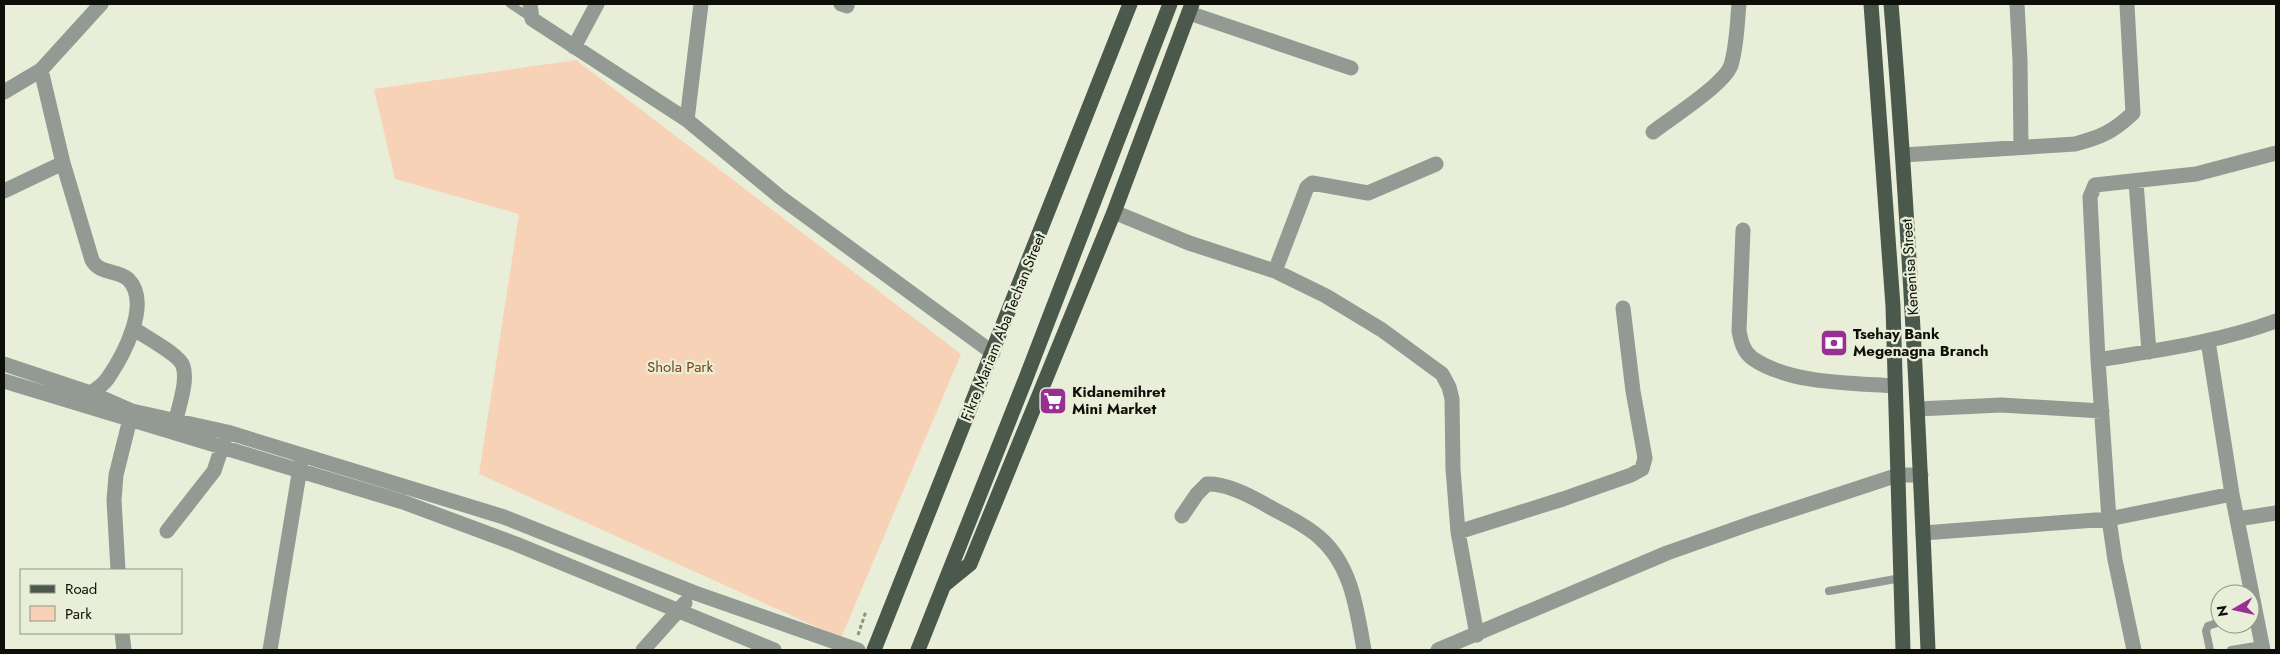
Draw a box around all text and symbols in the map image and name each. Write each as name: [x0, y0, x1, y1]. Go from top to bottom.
street label: Kenenisa Street: [1896, 218, 1924, 316]
street label: Fikre Mariam Aba Techan Street: [955, 229, 1051, 424]
place label: Tsehay Bank Megenagna Branch: [1853, 323, 1989, 362]
bank icon: Tsehay Bank Megenagna Branch: [1819, 328, 1849, 358]
park label: Shola Park: [647, 356, 713, 378]
place label: Kidanemihret Mini Market: [1072, 381, 1166, 420]
supermarket icon: Kidanemihret Mini Market: [1038, 386, 1068, 416]
legend: [20, 569, 182, 634]
text: Road: [65, 578, 97, 600]
north arrow: [2210, 584, 2260, 634]
text: Park: [65, 603, 92, 625]
text: N: [2211, 604, 2233, 618]

